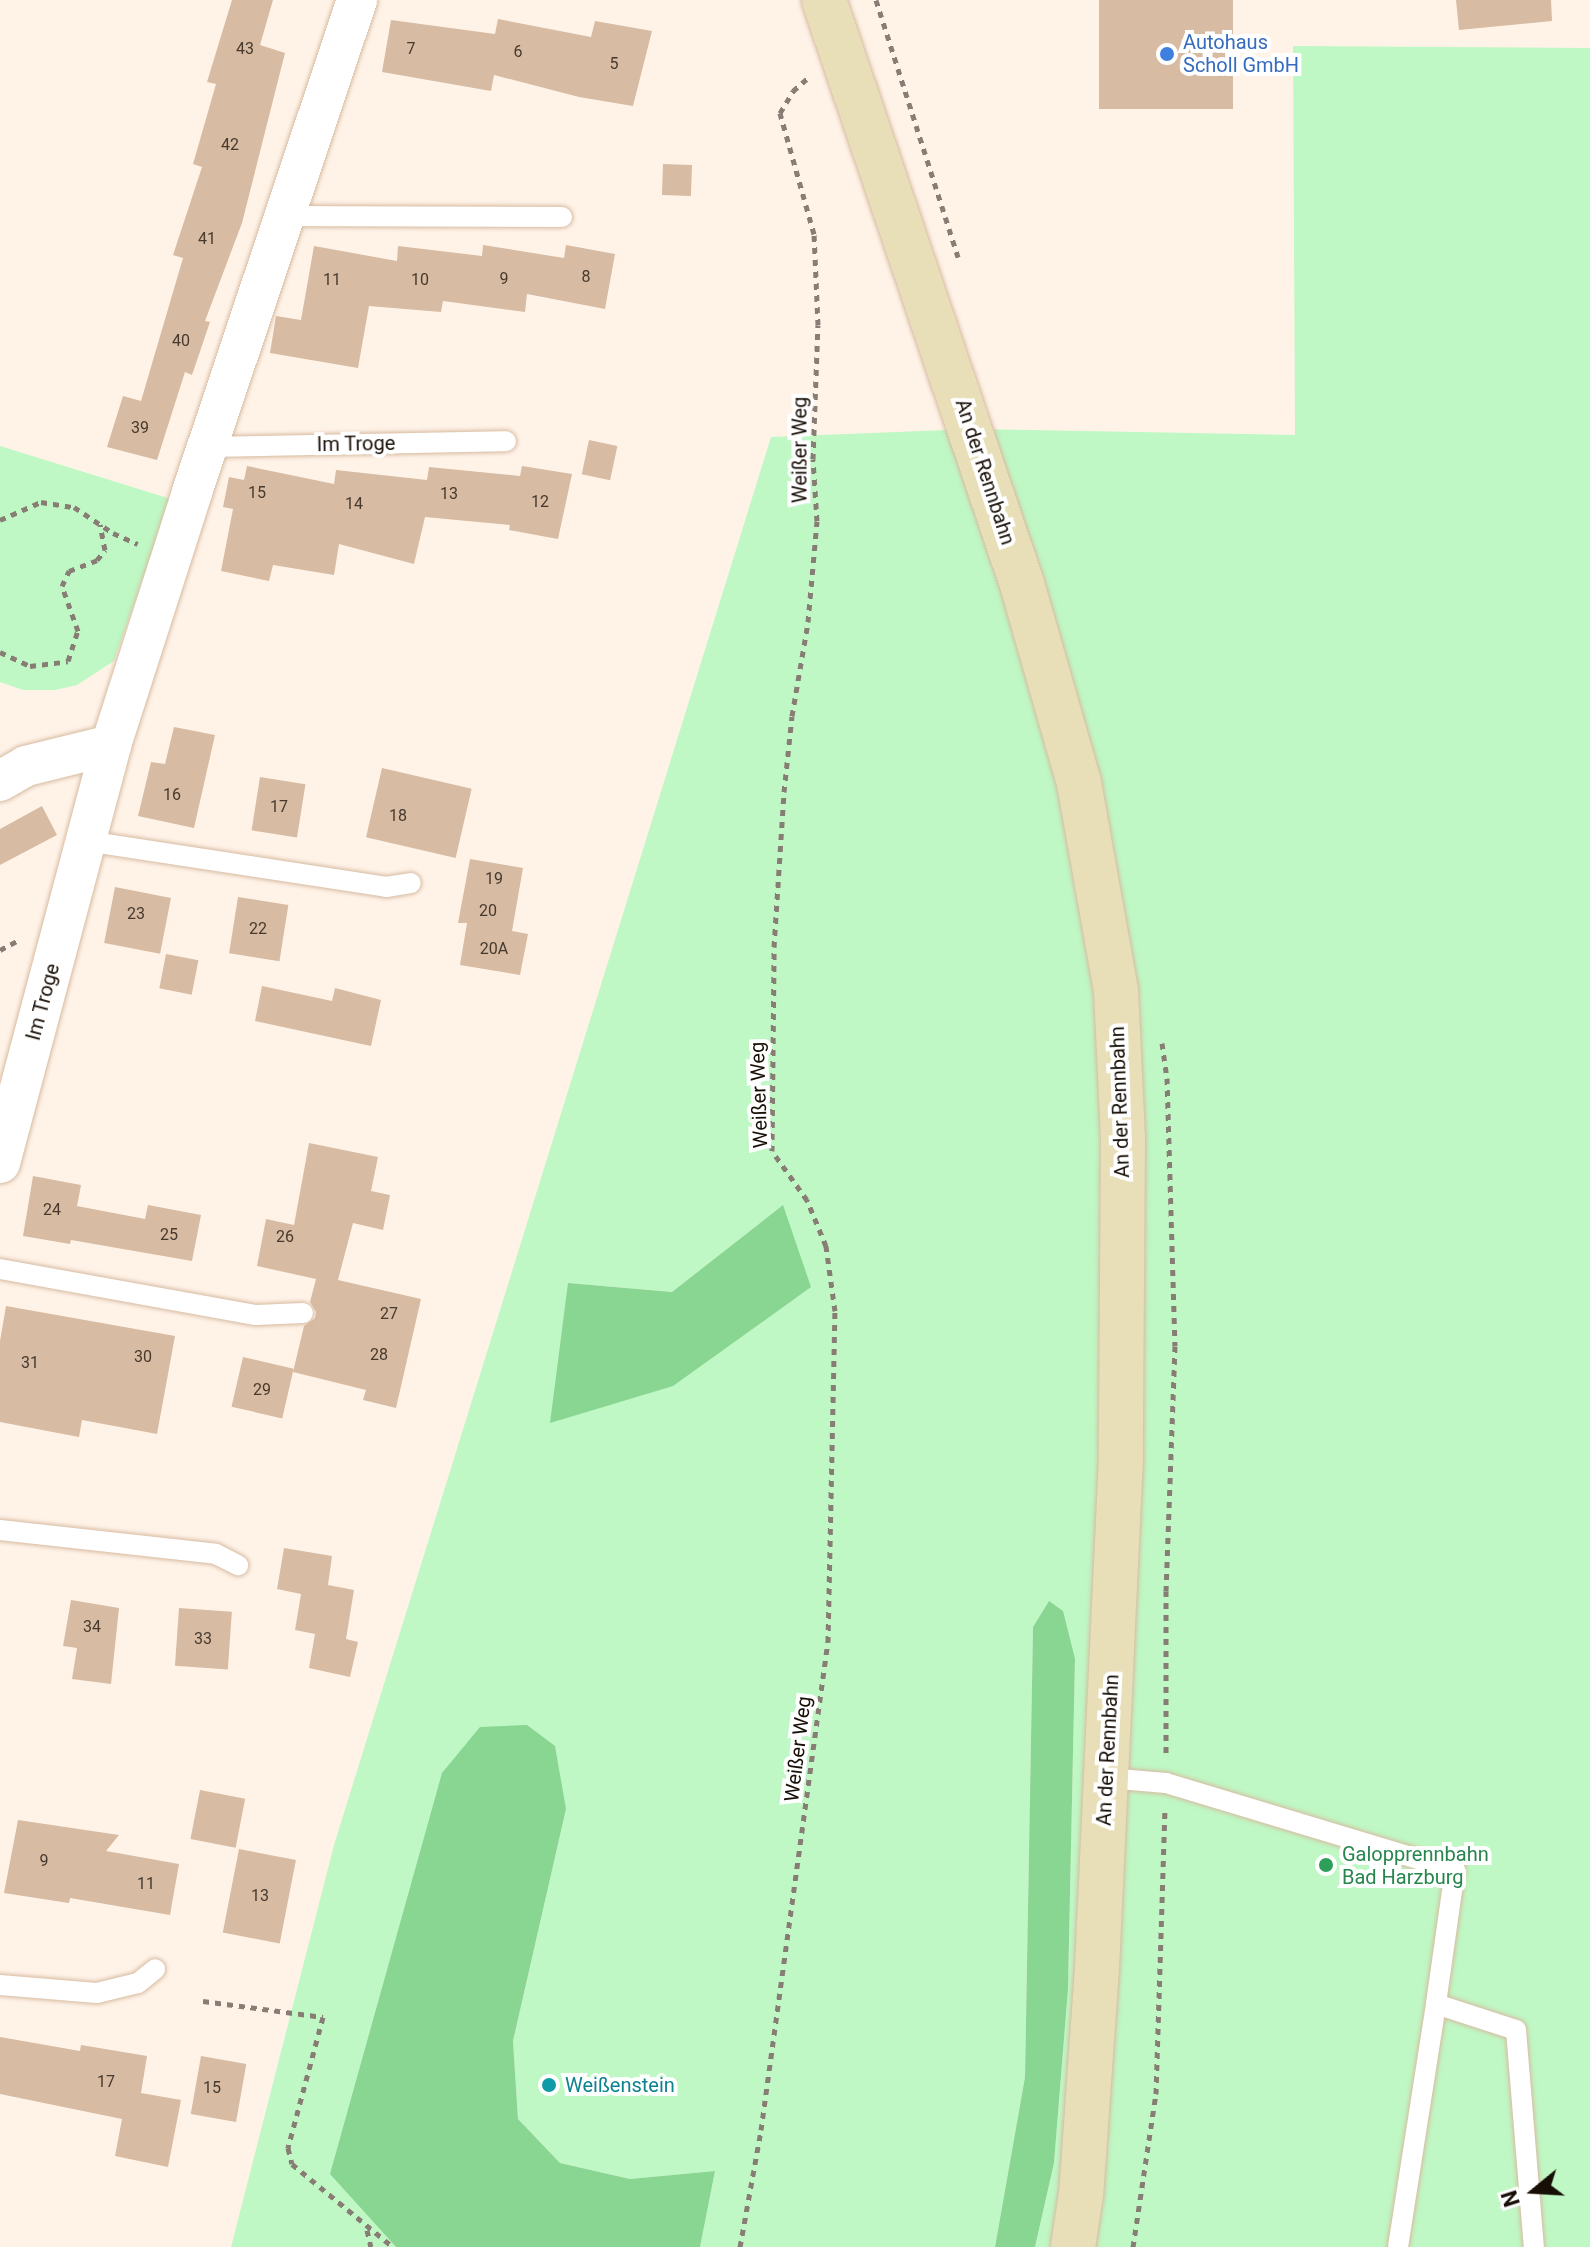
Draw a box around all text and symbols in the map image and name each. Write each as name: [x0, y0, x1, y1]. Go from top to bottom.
place label: Autohaus Scholl GmbH: [1183, 30, 1299, 77]
house number: 43: [236, 39, 254, 59]
house number: 7: [407, 39, 415, 59]
house number: 6: [514, 42, 522, 62]
marker: Autohaus Scholl GmbH: [1158, 45, 1176, 63]
house number: 5: [610, 54, 618, 74]
house number: 42: [221, 135, 239, 155]
house number: 41: [198, 229, 216, 249]
house number: 8: [582, 267, 590, 287]
house number: 9: [500, 269, 508, 289]
house number: 11: [323, 270, 341, 290]
house number: 10: [411, 270, 429, 290]
house number: 40: [172, 331, 190, 351]
street label: An der Rennbahn: [950, 396, 1020, 548]
street label: Weißer Weg: [788, 397, 812, 503]
house number: 39: [131, 418, 149, 438]
street label: Im Troge: [316, 431, 396, 457]
house number: 15: [248, 483, 266, 503]
house number: 13: [440, 484, 458, 504]
house number: 12: [531, 492, 549, 512]
house number: 14: [345, 494, 363, 514]
house number: 16: [163, 785, 181, 805]
house number: 17: [270, 797, 288, 817]
house number: 18: [389, 806, 407, 826]
house number: 19: [485, 869, 503, 889]
house number: 20: [479, 901, 497, 921]
house number: 23: [127, 904, 145, 924]
house number: 22: [249, 919, 267, 939]
house number: 20A: [480, 939, 508, 959]
street label: Im Troge: [21, 961, 65, 1043]
street label: An der Rennbahn: [1105, 1026, 1135, 1178]
street label: Weißer Weg: [745, 1041, 773, 1149]
house number: 24: [43, 1200, 61, 1220]
house number: 25: [160, 1225, 178, 1245]
house number: 26: [276, 1227, 294, 1247]
house number: 27: [380, 1304, 398, 1324]
house number: 28: [370, 1345, 388, 1365]
house number: 30: [134, 1347, 152, 1367]
house number: 31: [21, 1353, 39, 1373]
house number: 29: [253, 1380, 271, 1400]
house number: 34: [83, 1617, 101, 1637]
house number: 33: [194, 1629, 212, 1649]
street label: An der Rennbahn: [1092, 1674, 1124, 1826]
street label: Weißer Weg: [780, 1695, 816, 1803]
place label: Galopprennbahn Bad Harzburg: [1342, 1842, 1489, 1889]
house number: 9: [40, 1851, 48, 1871]
marker: Galopprennbahn Bad Harzburg: [1317, 1856, 1335, 1874]
house number: 11: [137, 1874, 155, 1894]
house number: 13: [251, 1886, 269, 1906]
house number: 17: [97, 2072, 115, 2092]
place label: Weißenstein: [565, 2073, 675, 2097]
marker: Weißenstein: [540, 2076, 558, 2094]
house number: 15: [203, 2078, 221, 2098]
north arrow: [1494, 2151, 1574, 2231]
text: N: [1496, 2187, 1525, 2210]

